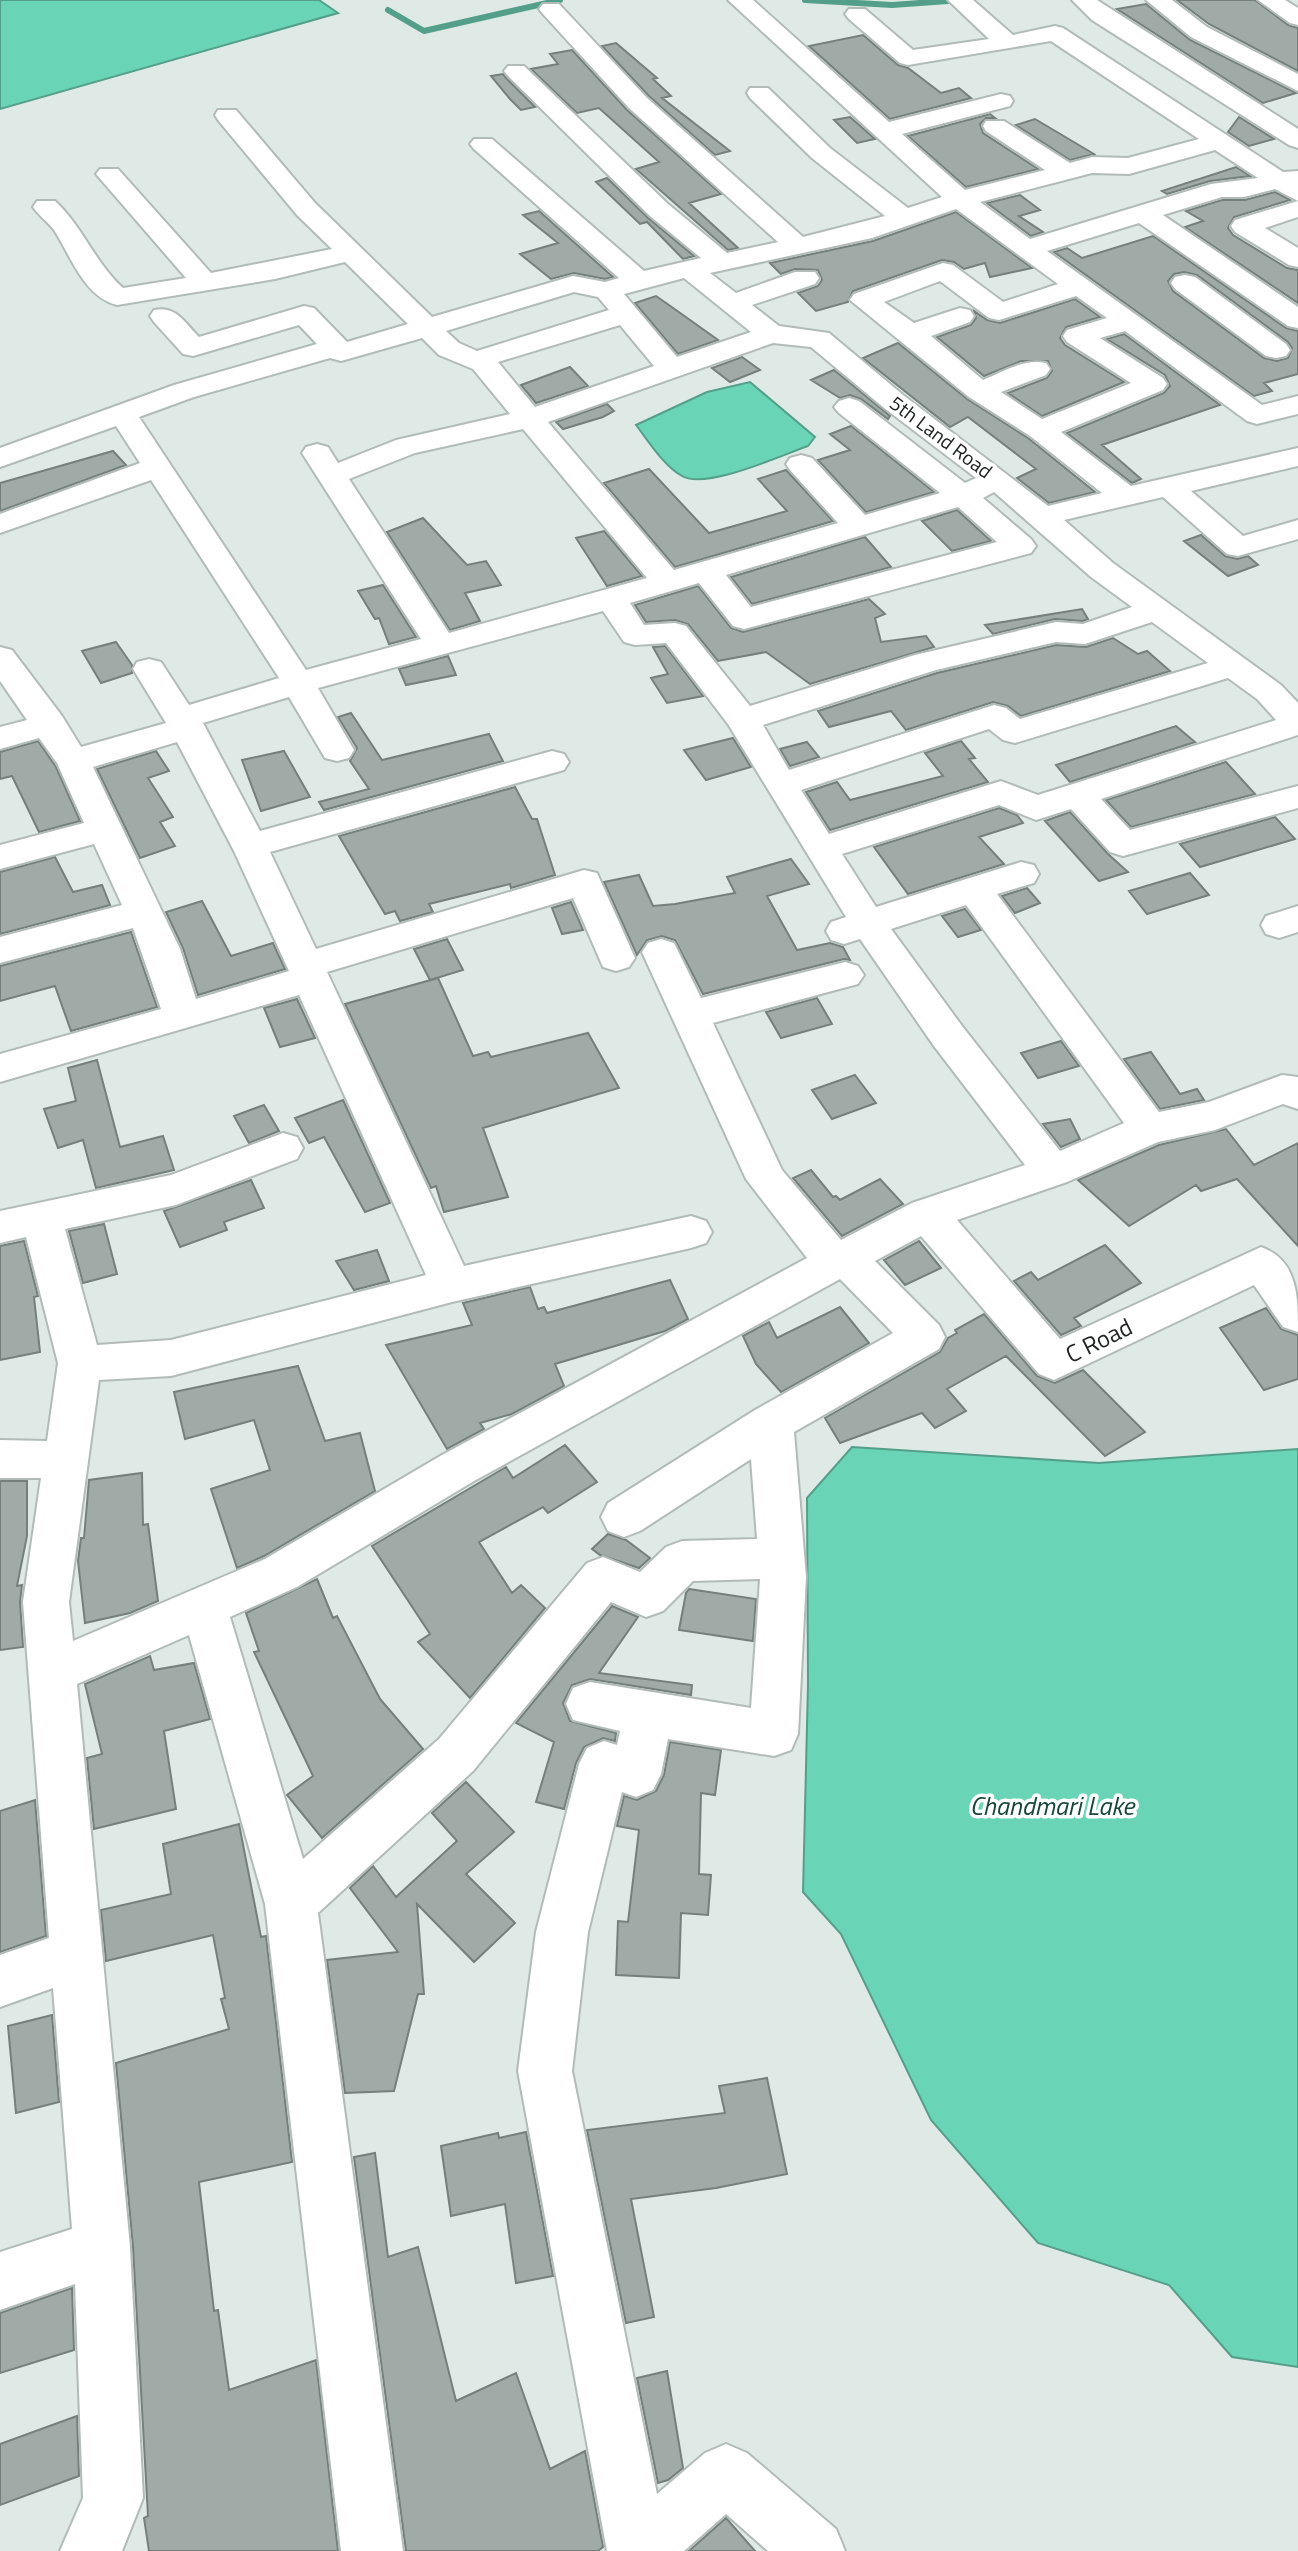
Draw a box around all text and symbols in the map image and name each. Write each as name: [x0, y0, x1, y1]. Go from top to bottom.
street label: 5th Land Road: [883, 388, 999, 486]
street label: C Road: [1059, 1309, 1138, 1372]
water label: Chandmari Lake: [970, 1786, 1136, 1825]

